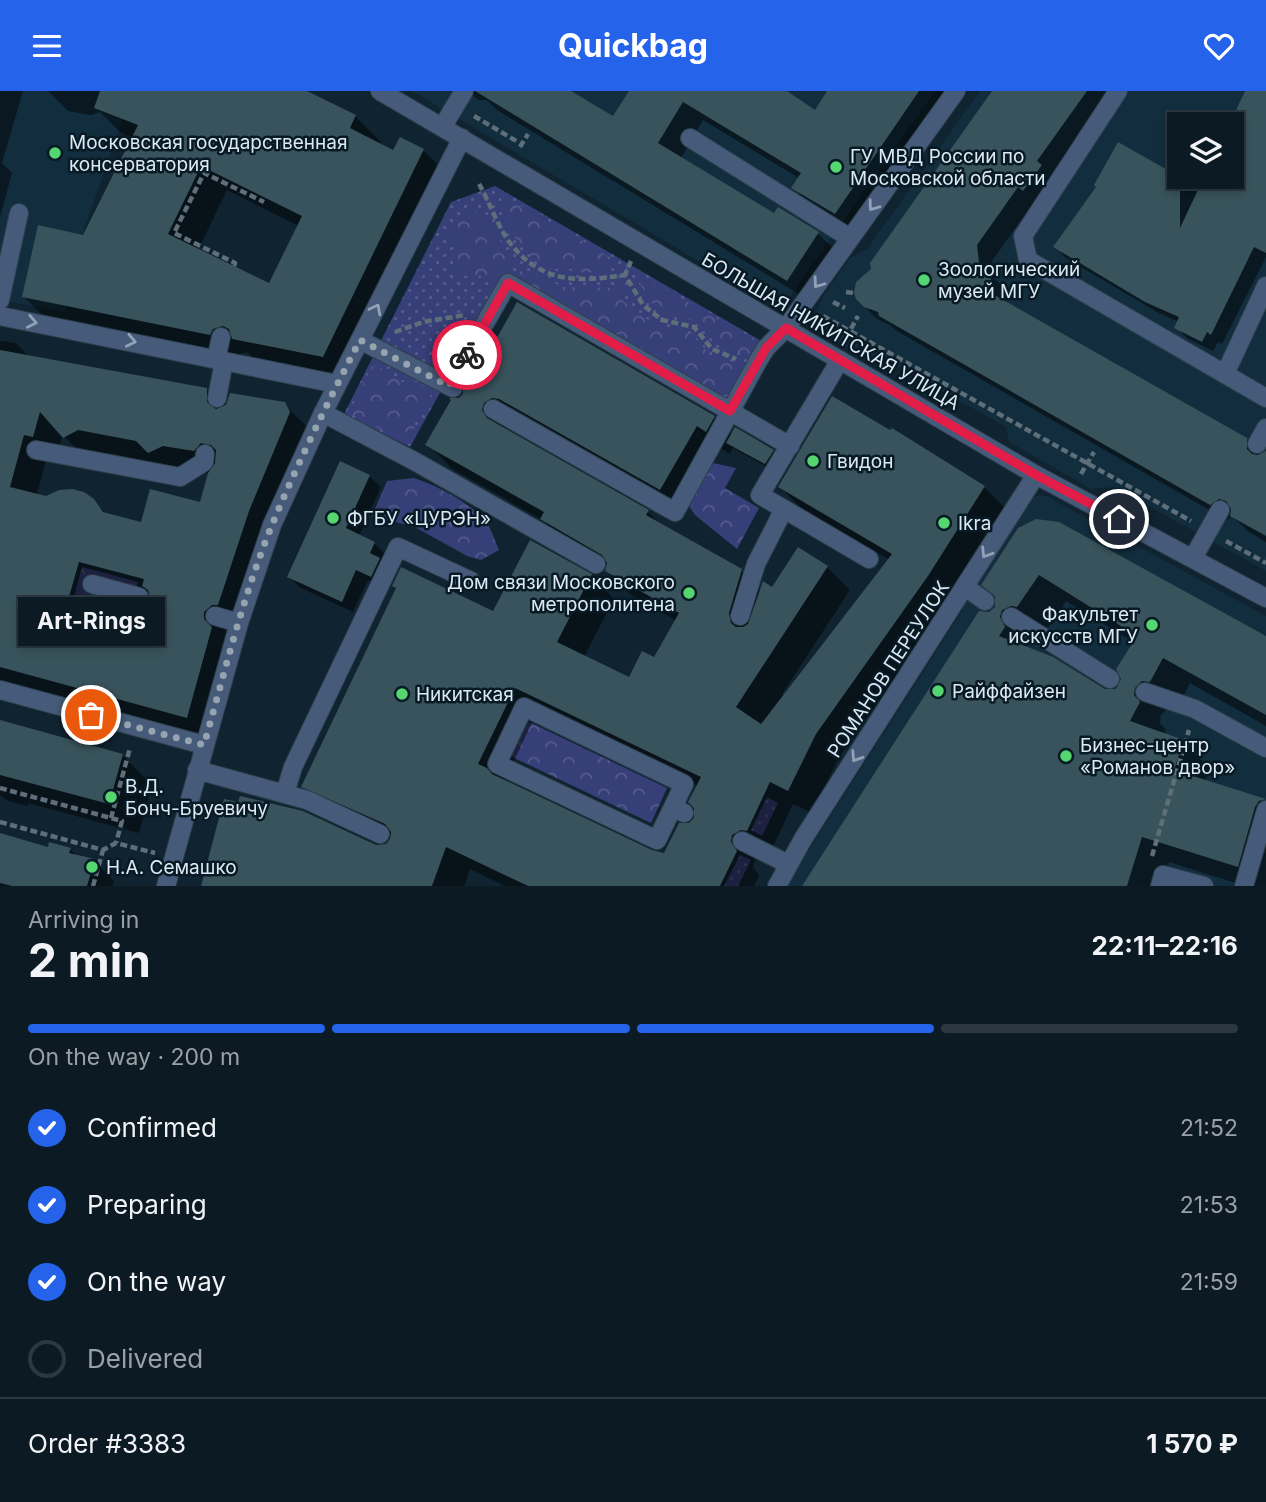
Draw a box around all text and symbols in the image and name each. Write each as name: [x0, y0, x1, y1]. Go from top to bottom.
text: Quickbag: [558, 26, 708, 65]
icon: menu: [28, 27, 66, 65]
icon: heart: [1200, 27, 1238, 65]
map controls: [1167, 112, 1244, 189]
button: layers: [1167, 112, 1244, 189]
place label: Московская государственная консерватория: [69, 131, 347, 176]
marker: Московская государственная консерватория: [47, 145, 63, 161]
place label: ГУ МВД России по Московской области: [850, 145, 1046, 190]
marker: ГУ МВД России по Московской области: [828, 159, 844, 175]
one-way arrow: [869, 198, 881, 211]
street label: БОЛЬШАЯ НИКИТСКАЯ УЛИЦА: [698, 248, 964, 415]
place label: Зоологический музей МГУ: [938, 258, 1080, 303]
marker: Зоологический музей МГУ: [916, 272, 932, 288]
one-way arrow: [814, 275, 826, 288]
one-way arrow: [367, 304, 381, 316]
one-way arrow: [26, 314, 38, 329]
courier: [432, 320, 502, 390]
one-way arrow: [125, 333, 137, 348]
icon: bike: [448, 336, 486, 374]
place label: Гвидон: [827, 450, 893, 473]
marker: Гвидон: [805, 453, 821, 469]
pin: [1089, 489, 1149, 549]
icon: home: [1100, 500, 1138, 538]
place label: ФГБУ «ЦУРЭН»: [347, 507, 491, 530]
marker: ФГБУ «ЦУРЭН»: [325, 510, 341, 526]
place label: Ikra: [958, 512, 991, 535]
marker: Ikra: [936, 515, 952, 531]
one-way arrow: [982, 546, 995, 559]
place label: Дом связи Московского метрополитена: [447, 571, 675, 616]
street label: РОМАНОВ ПЕРЕУЛОК: [823, 576, 954, 762]
marker: Дом связи Московского метрополитена: [681, 585, 697, 601]
callout: Art-Rings: [18, 596, 164, 645]
place label: Факультет искусств МГУ: [1008, 603, 1138, 648]
text: Art-Rings: [37, 607, 146, 635]
marker: Факультет искусств МГУ: [1144, 617, 1160, 633]
place label: Райффайзен: [952, 680, 1066, 703]
place label: Никитская: [416, 683, 514, 706]
marker: Райффайзен: [930, 683, 946, 699]
pin: [61, 685, 121, 745]
marker: Никитская: [394, 686, 410, 702]
icon: bag: [72, 696, 110, 734]
place label: Бизнес-центр «Романов двор»: [1080, 734, 1235, 779]
marker: Бизнес-центр «Романов двор»: [1058, 748, 1074, 764]
one-way arrow: [851, 750, 864, 763]
place label: В.Д. Бонч-Бруевичу: [125, 775, 268, 820]
marker: В.Д. Бонч-Бруевичу: [103, 789, 119, 805]
place label: Н.А. Семашко: [106, 856, 237, 879]
marker: Н.А. Семашко: [84, 859, 100, 875]
text: Arriving in: [28, 906, 139, 934]
text: 22:11–22:16: [1092, 930, 1238, 961]
text: 2 min: [28, 932, 151, 988]
text: On the way · 200 m: [28, 1043, 240, 1071]
icon: check: [28, 1109, 66, 1147]
text: Confirmed: [87, 1112, 217, 1143]
text: 21:52: [1180, 1114, 1238, 1142]
icon: check: [28, 1186, 66, 1224]
text: Preparing: [87, 1189, 207, 1220]
text: 21:53: [1180, 1191, 1238, 1219]
icon: check: [28, 1263, 66, 1301]
text: On the way: [87, 1266, 226, 1297]
text: 21:59: [1180, 1268, 1238, 1296]
text: Delivered: [87, 1343, 203, 1374]
text: Order #3383: [28, 1428, 186, 1459]
text: 1 570 ₽: [1146, 1428, 1238, 1459]

